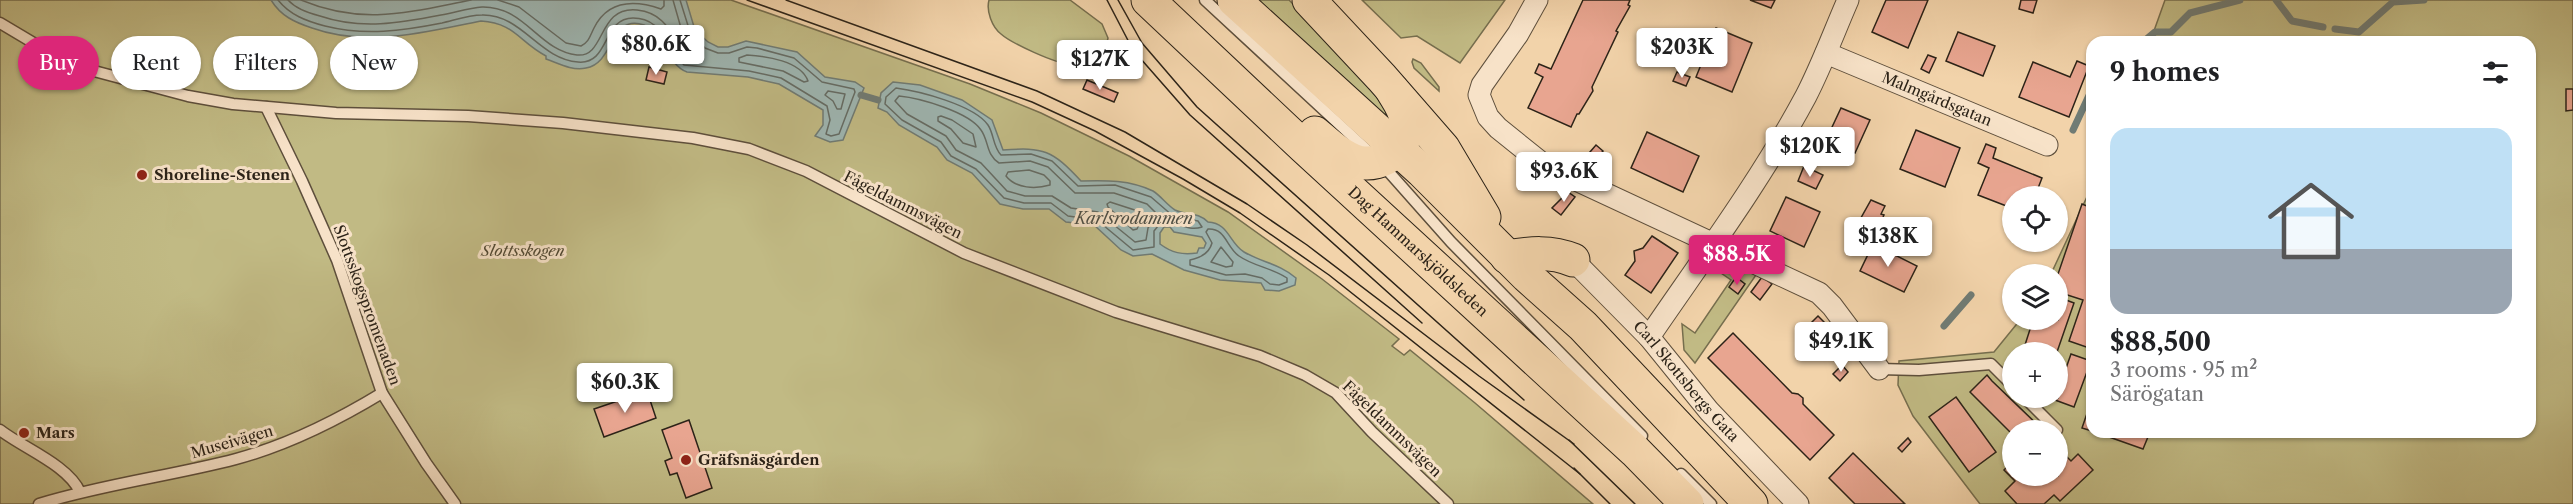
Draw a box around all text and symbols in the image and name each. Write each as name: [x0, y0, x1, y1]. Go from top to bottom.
pin: $80.6K: [607, 25, 705, 76]
pin: $203K: [1640, 28, 1724, 79]
text: $80.6K: [621, 32, 691, 56]
text: $203K: [1651, 35, 1714, 59]
chip: Buy: [18, 36, 99, 90]
chip: Rent: [111, 36, 201, 90]
chip: Filters: [213, 36, 318, 90]
chip: New: [330, 36, 418, 90]
pin: $127K: [1058, 40, 1142, 91]
text: $127K: [1071, 47, 1129, 71]
text: 9 homes: [2110, 56, 2220, 88]
icon: filters: [2479, 56, 2512, 89]
street label: Malmgårdsgatan: [1879, 67, 1995, 130]
pin: $120K: [1768, 127, 1852, 178]
text: $120K: [1780, 134, 1840, 158]
pin: $93.6K: [1515, 152, 1613, 203]
text: $93.6K: [1530, 159, 1598, 183]
place label: Shoreline-Stenen: [154, 165, 291, 184]
street label: Fågeldammsvägen: [841, 166, 966, 243]
icon: home: [2257, 167, 2365, 275]
marker: Shoreline-Stenen: [135, 168, 149, 182]
street label: Dag Hammarskjöldsleden: [1344, 182, 1493, 321]
map controls: [2002, 186, 2068, 486]
button: locate: [2002, 186, 2068, 252]
water label: Karlsrodammen: [1073, 208, 1193, 228]
pin: $138K: [1846, 217, 1930, 268]
street label: Slottsskogspromenaden: [330, 222, 406, 388]
text: $138K: [1858, 224, 1918, 248]
pin: $88.5K: [1688, 235, 1786, 286]
park label: Slottsskogen: [480, 241, 565, 260]
text: $88.5K: [1703, 242, 1771, 266]
button: layers: [2002, 264, 2068, 330]
street label: Carl Skottsbergs Gata: [1629, 317, 1743, 446]
pin: $49.1K: [1792, 322, 1890, 373]
text: $88,500: [2110, 326, 2211, 358]
text: $49.1K: [1809, 329, 1873, 353]
button: +: [2002, 342, 2068, 408]
text: 3 rooms · 95 m²: [2110, 358, 2257, 382]
pin: $60.3K: [576, 363, 674, 414]
text: $60.3K: [591, 370, 659, 394]
street label: Fågeldammsvägen: [1339, 376, 1446, 481]
text: Särögatan: [2110, 382, 2204, 406]
button: −: [2002, 420, 2068, 486]
street label: Museivägen: [189, 421, 276, 462]
place label: Mars: [36, 423, 75, 442]
marker: Mars: [17, 426, 31, 440]
place label: Gräfsnäsgården: [698, 450, 820, 469]
marker: Gräfsnäsgården: [679, 453, 693, 467]

